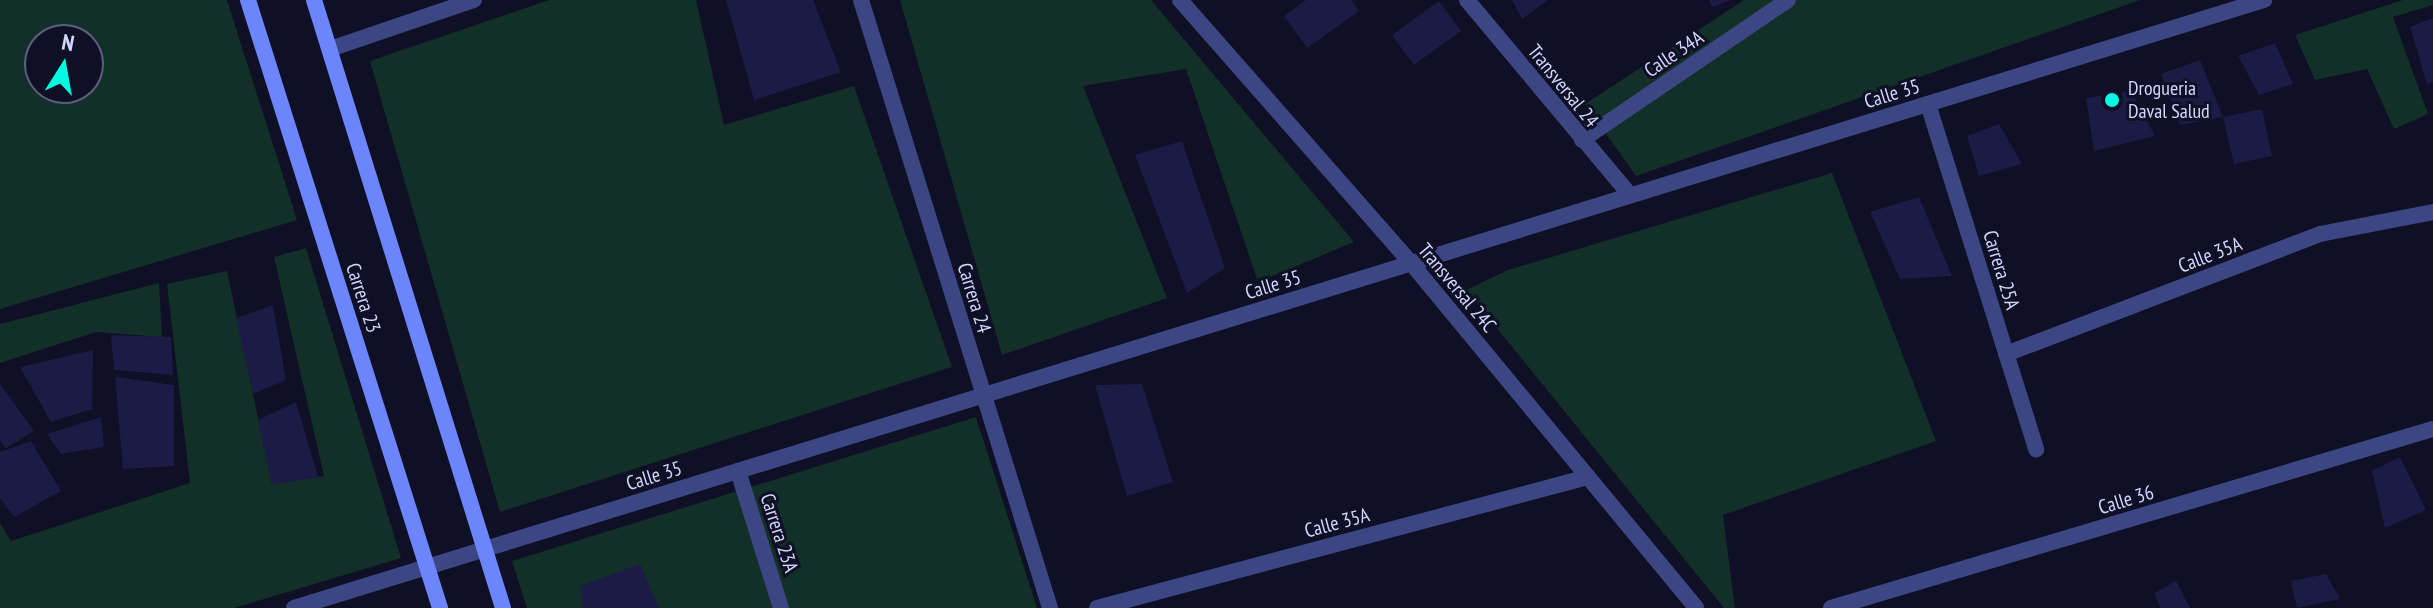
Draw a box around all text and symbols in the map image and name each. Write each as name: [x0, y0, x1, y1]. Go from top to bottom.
north arrow: [24, 24, 104, 104]
street label: Calle 34A: [1640, 26, 1708, 82]
text: N: [60, 28, 77, 57]
street label: Transversal 24: [1522, 40, 1604, 132]
street label: Calle 35: [1861, 74, 1923, 114]
place label: Drogueria Daval Salud: [2128, 76, 2210, 123]
marker: Drogueria Daval Salud: [2103, 91, 2121, 109]
street label: Carrera 25A: [1978, 228, 2024, 312]
street label: Calle 35A: [2175, 232, 2245, 278]
street label: Transversal 24C: [1413, 239, 1501, 337]
street label: Carrera 23: [340, 260, 386, 336]
street label: Carrera 24: [952, 260, 996, 336]
street label: Calle 35: [1242, 265, 1304, 305]
street label: Calle 35: [623, 456, 685, 496]
street label: Calle 36: [2095, 480, 2157, 520]
street label: Carrera 23A: [755, 491, 803, 575]
street label: Calle 35A: [1302, 503, 1372, 543]

